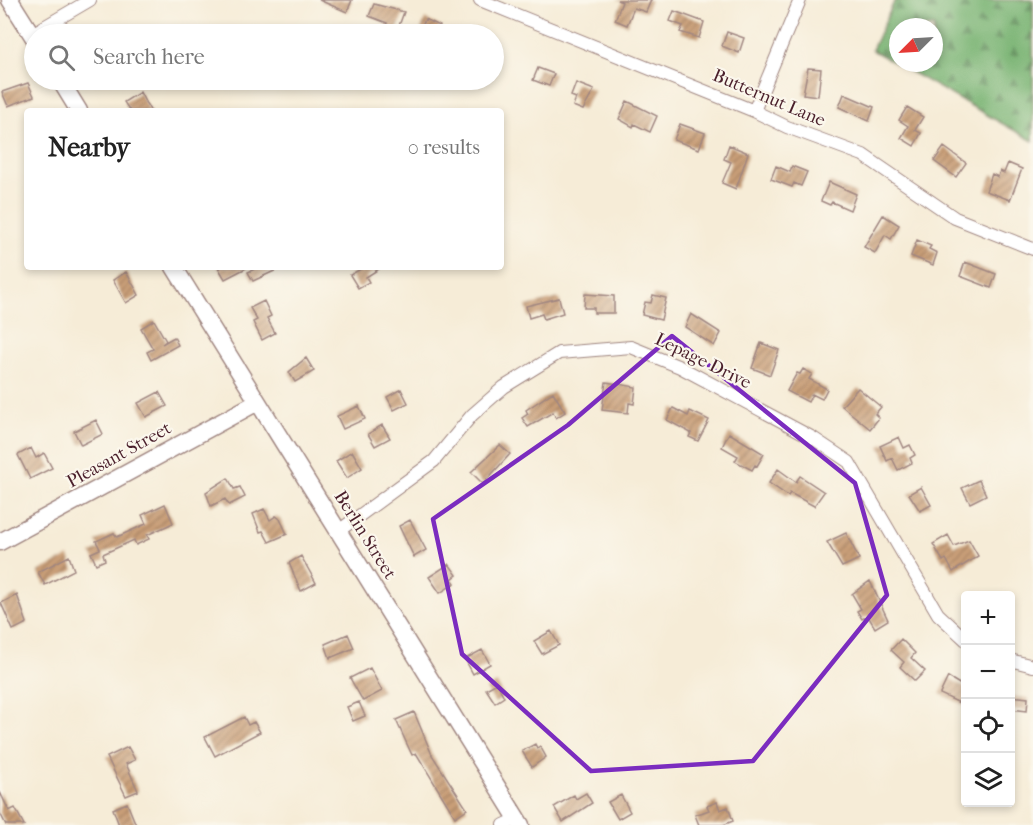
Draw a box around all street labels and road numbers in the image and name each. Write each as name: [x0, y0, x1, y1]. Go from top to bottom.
street label: Butternut Lane: [709, 65, 829, 131]
street label: Lepage Drive: [652, 329, 755, 393]
street label: Pleasant Street: [63, 417, 175, 492]
street label: Berlin Street: [330, 487, 401, 584]

